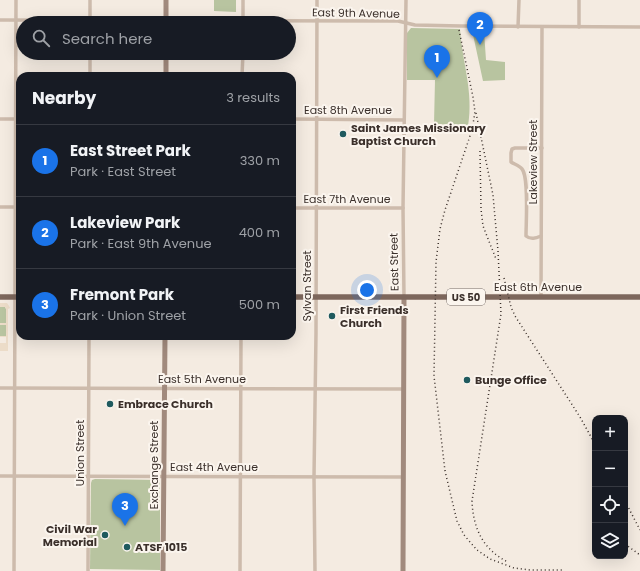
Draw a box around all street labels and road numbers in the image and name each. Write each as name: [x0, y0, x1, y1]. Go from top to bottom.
street label: East 9th Avenue: [312, 4, 400, 22]
street label: East 8th Avenue: [304, 102, 392, 118]
street label: Lakeview Street: [525, 120, 541, 204]
street label: East 7th Avenue: [303, 191, 391, 207]
street label: East Street: [385, 233, 403, 291]
street label: Sylvan Street: [299, 250, 315, 322]
street label: East 6th Avenue: [494, 279, 582, 295]
road number: US 50: [447, 289, 485, 305]
street label: East 5th Avenue: [158, 371, 246, 387]
street label: Union Street: [72, 420, 88, 486]
street label: Exchange Street: [146, 421, 162, 509]
street label: East 4th Avenue: [170, 459, 258, 475]

